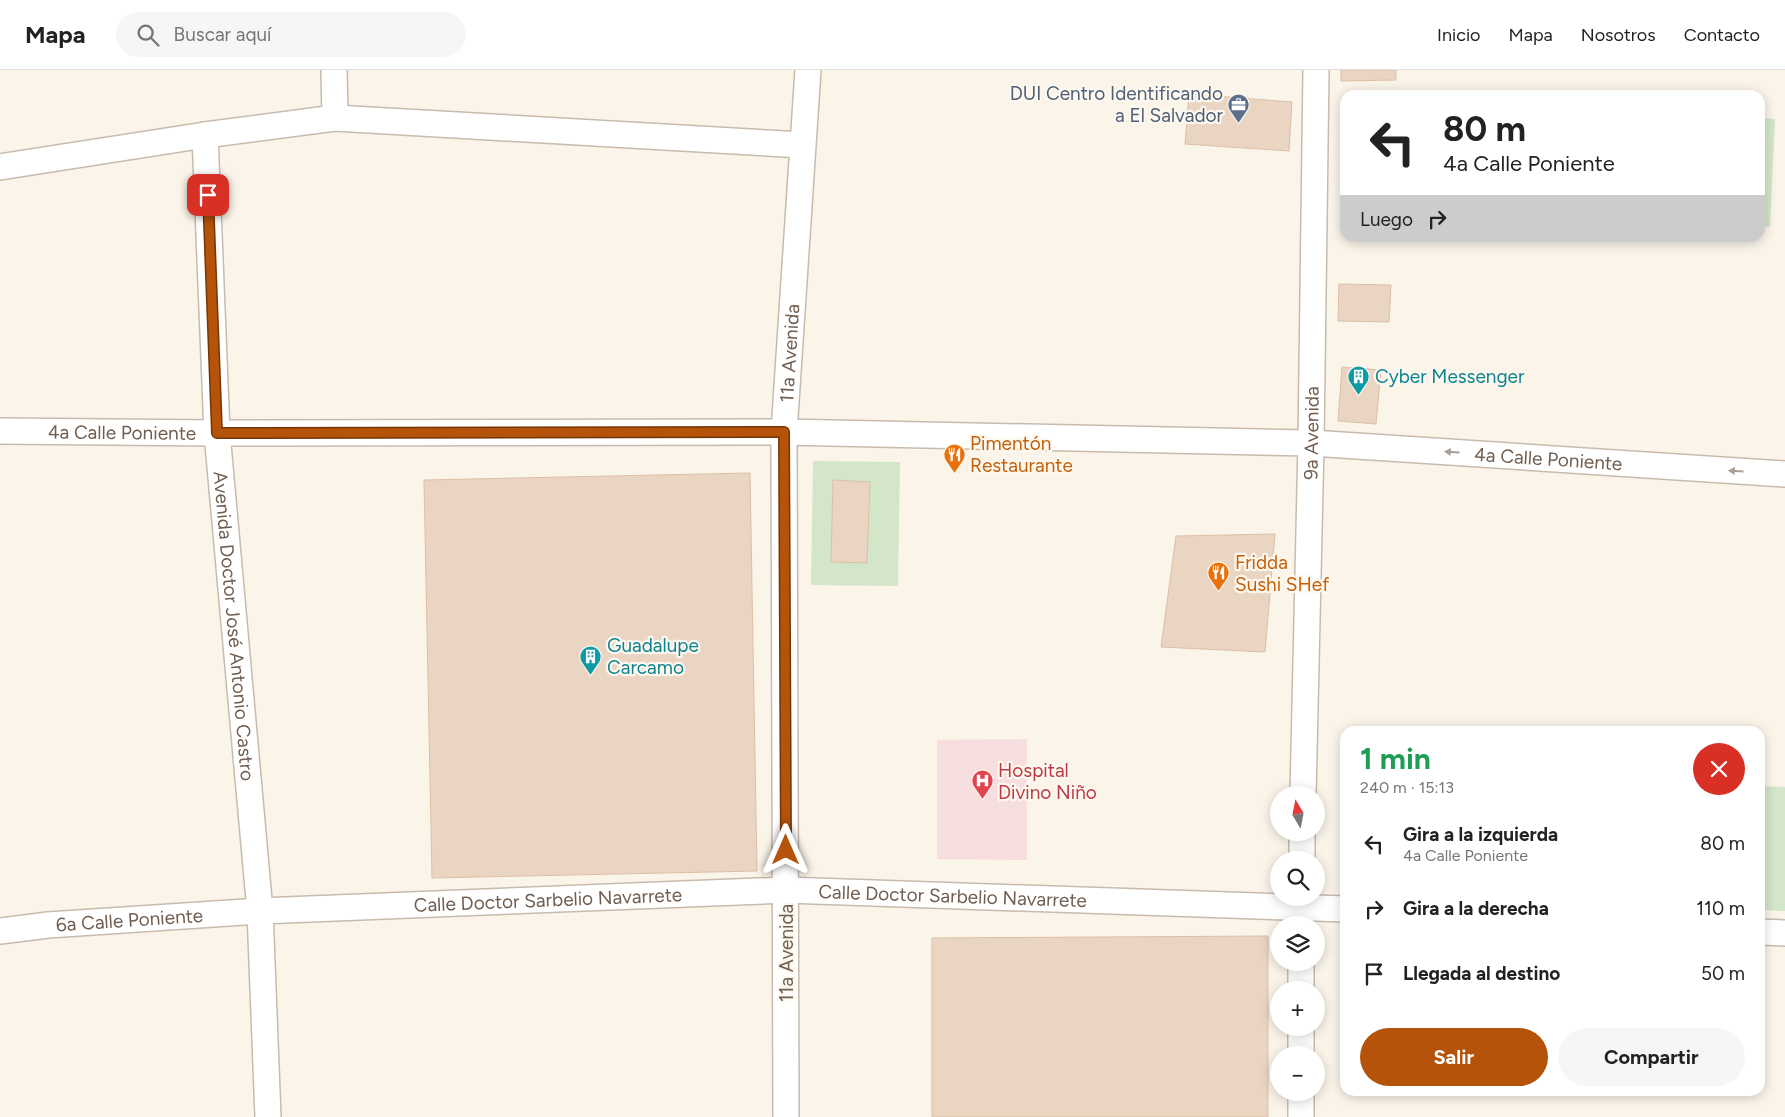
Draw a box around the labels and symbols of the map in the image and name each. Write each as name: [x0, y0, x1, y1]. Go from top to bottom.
place label: DUI Centro Identificando a El Salvador: [1010, 82, 1224, 127]
office icon: DUI Centro Identificando a El Salvador: [1227, 92, 1251, 123]
pin: [187, 174, 229, 216]
street label: 11a Avenida: [774, 303, 804, 403]
building icon: Cyber Messenger: [1347, 364, 1371, 395]
place label: Cyber Messenger: [1375, 365, 1525, 388]
street label: 9a Avenida: [1299, 386, 1323, 480]
street label: 4a Calle Poniente: [48, 420, 196, 444]
place label: Pimentón Restaurante: [970, 432, 1073, 477]
restaurant icon: Pimentón Restaurante: [942, 442, 966, 473]
street label: 4a Calle Poniente: [1474, 442, 1623, 475]
one-way arrow: [1444, 448, 1460, 456]
one-way arrow: [1728, 466, 1744, 474]
street label: Avenida Doctor José Antonio Castro: [209, 470, 260, 782]
place label: Fridda Sushi SHef: [1235, 551, 1329, 596]
restaurant icon: Fridda Sushi SHef: [1207, 561, 1231, 592]
place label: Guadalupe Carcamo: [607, 634, 699, 679]
building icon: Guadalupe Carcamo: [579, 644, 603, 675]
place label: Hospital Divino Niño: [998, 759, 1097, 804]
hospital icon: Hospital Divino Niño: [970, 769, 994, 800]
north arrow: [1270, 786, 1325, 841]
position arrow: [759, 823, 811, 875]
street label: Calle Doctor Sarbelio Navarrete: [818, 880, 1087, 912]
street label: Calle Doctor Sarbelio Navarrete: [413, 883, 683, 916]
street label: 6a Calle Poniente: [55, 903, 204, 936]
street label: 11a Avenida: [775, 904, 798, 1002]

